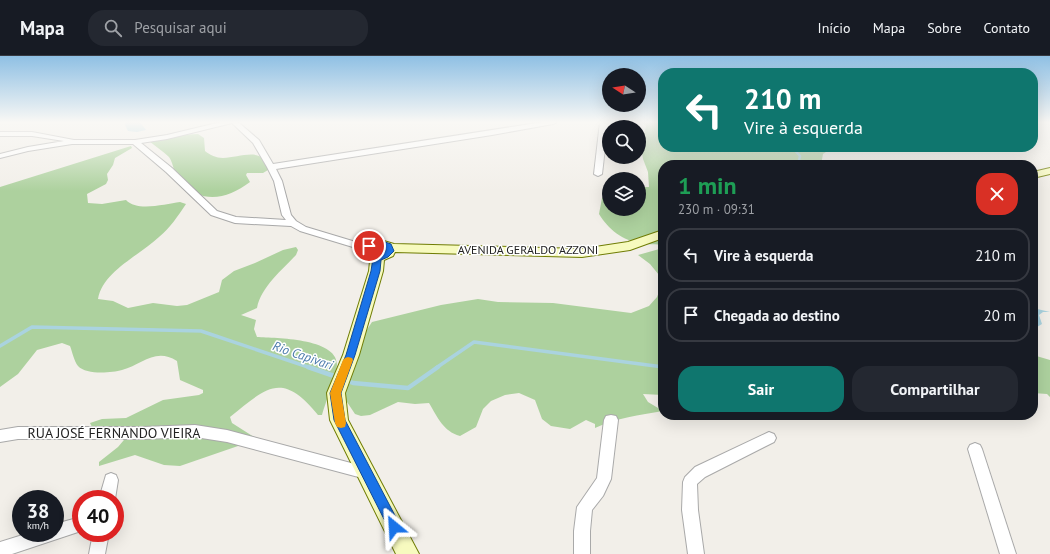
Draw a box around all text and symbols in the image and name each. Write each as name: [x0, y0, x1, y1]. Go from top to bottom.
search box: [88, 10, 368, 46]
text: Mapa: [20, 16, 64, 40]
icon: search: [102, 17, 124, 39]
text: Pesquisar aqui: [134, 18, 227, 37]
text: Início: [818, 19, 851, 37]
text: Mapa: [873, 19, 905, 37]
text: Sobre: [927, 19, 962, 37]
text: Contato: [984, 19, 1030, 37]
north arrow: [602, 68, 646, 112]
map controls: [602, 68, 646, 216]
text: 210 m: [744, 80, 821, 117]
icon: left: [678, 84, 730, 136]
text: Vire à esquerda: [744, 116, 863, 139]
button: search: [602, 120, 646, 164]
text: 1 min: [678, 170, 737, 201]
button: layers: [602, 172, 646, 216]
button: close: [976, 173, 1018, 215]
text: 230 m · 09:31: [678, 201, 755, 218]
pin: [352, 229, 386, 263]
icon: arrive: [358, 235, 380, 257]
street label: AVENIDA GERALDO AZZONI: [458, 242, 598, 257]
icon: left: [680, 244, 702, 266]
text: Vire à esquerda: [714, 246, 813, 265]
text: 210 m: [975, 246, 1016, 265]
icon: arrive: [680, 304, 702, 326]
text: Chegada ao destino: [714, 306, 840, 325]
text: 20 m: [983, 306, 1016, 325]
water label: Rio Capivari: [270, 337, 336, 374]
button: Sair: [678, 366, 844, 412]
button: Compartilhar: [852, 366, 1018, 412]
street label: RUA JOSÉ FERNANDO VIEIRA: [27, 424, 201, 442]
speed limit sign: 40: [72, 490, 124, 542]
text: 38: [27, 498, 49, 524]
position arrow: [373, 506, 415, 548]
text: km/h: [27, 519, 49, 532]

